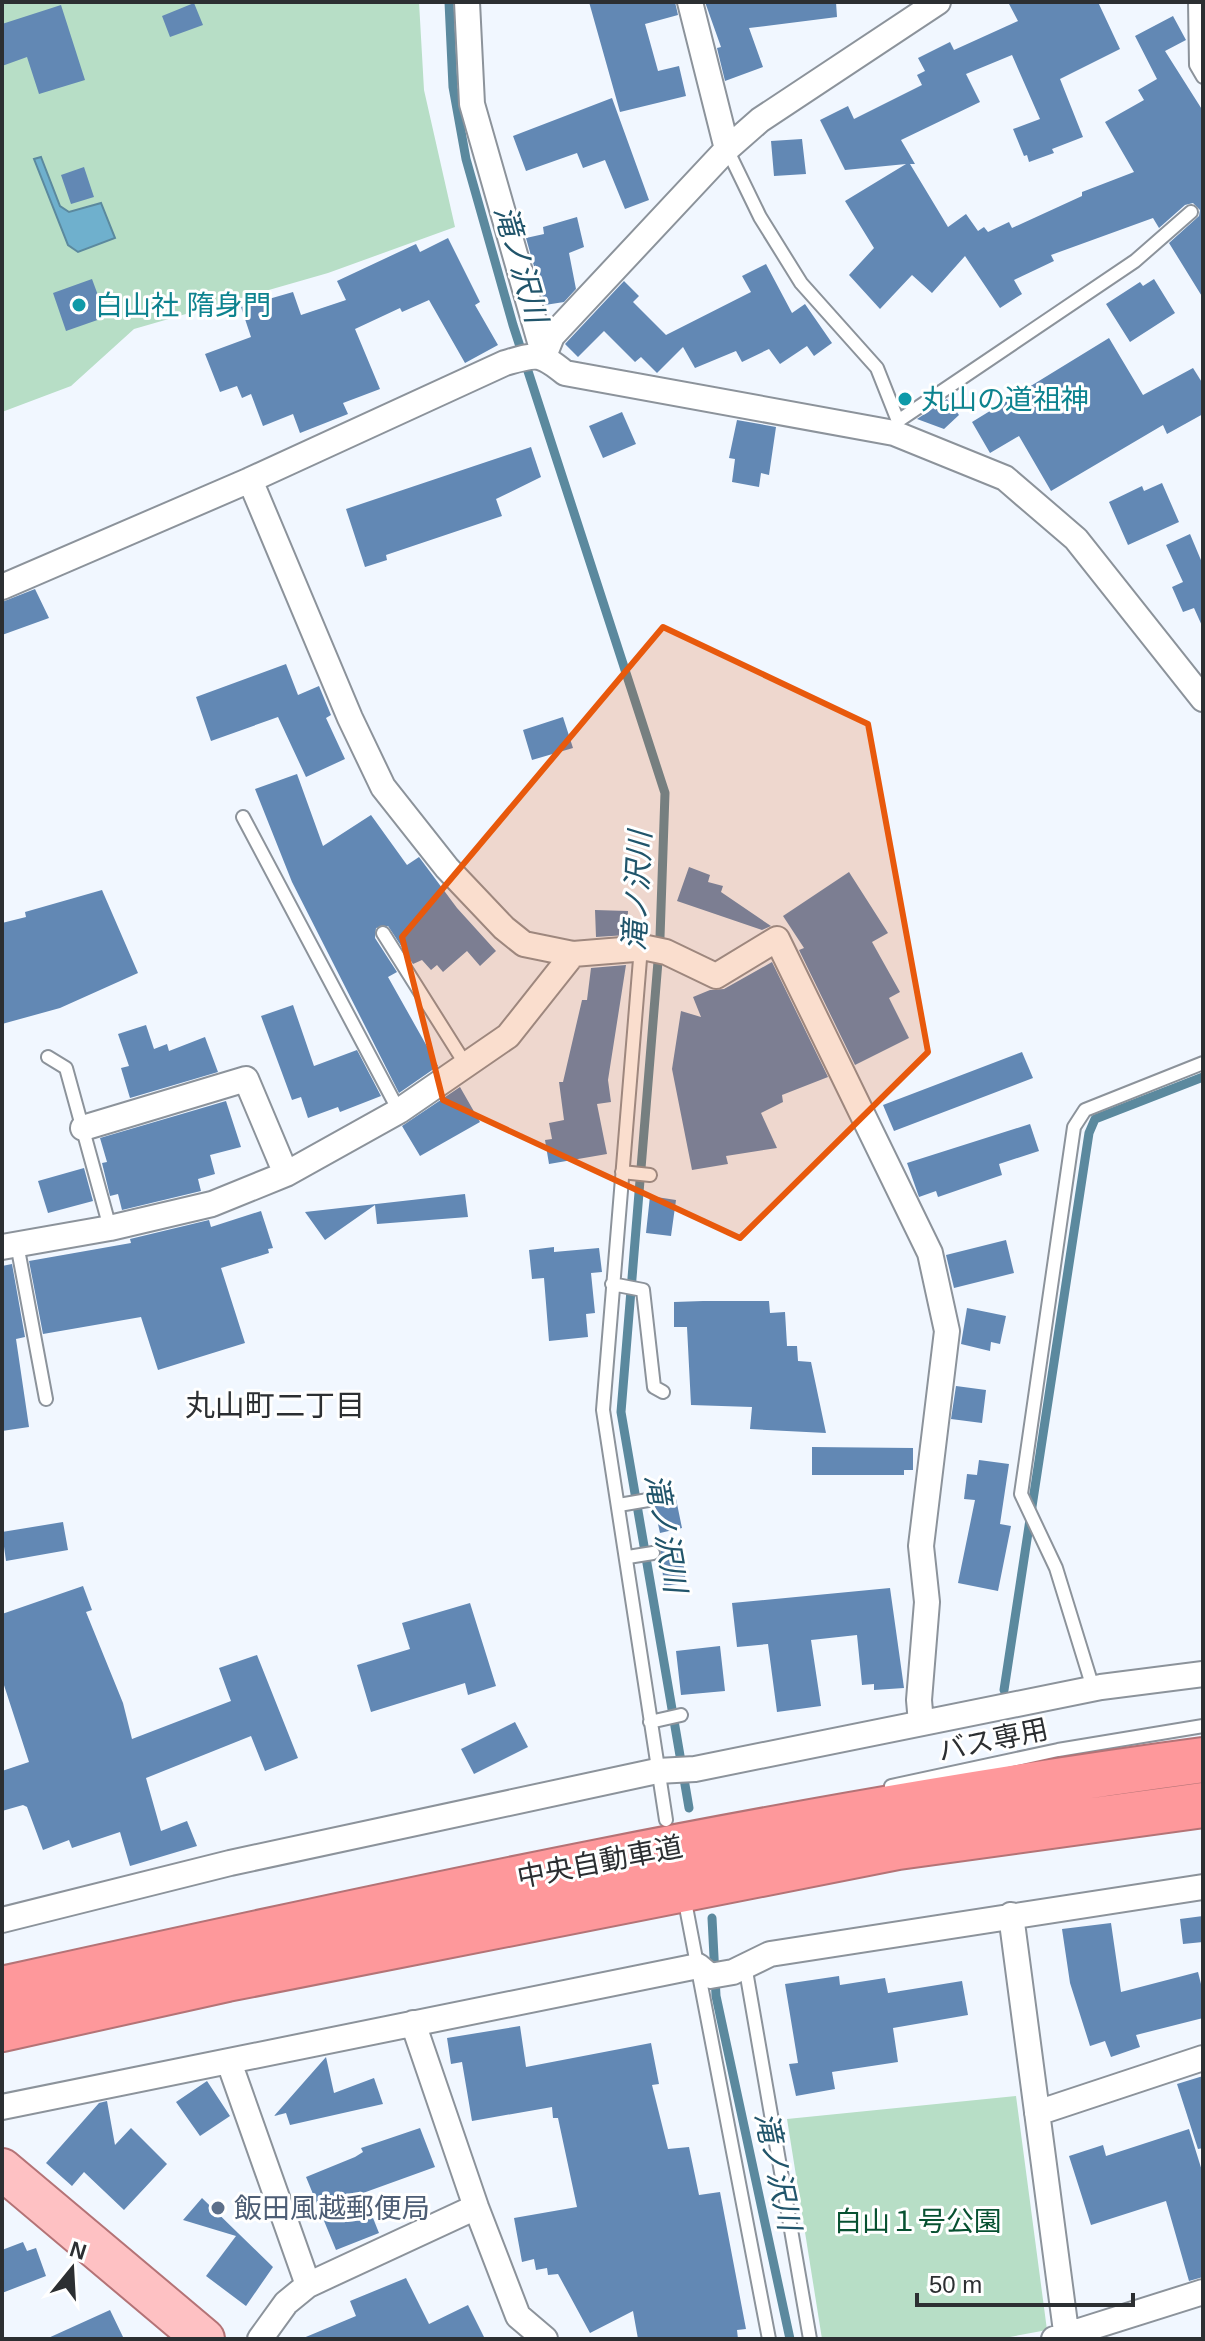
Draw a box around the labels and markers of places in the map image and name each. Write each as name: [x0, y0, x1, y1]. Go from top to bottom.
place label: 白山社 隋身門: [95, 290, 271, 321]
marker: 白山社 隋身門: [70, 296, 88, 314]
place label: 丸山の道祖神: [921, 384, 1089, 415]
marker: 丸山の道祖神: [896, 390, 914, 408]
place label: 飯田風越郵便局: [234, 2193, 430, 2224]
marker: 飯田風越郵便局: [209, 2199, 227, 2217]

